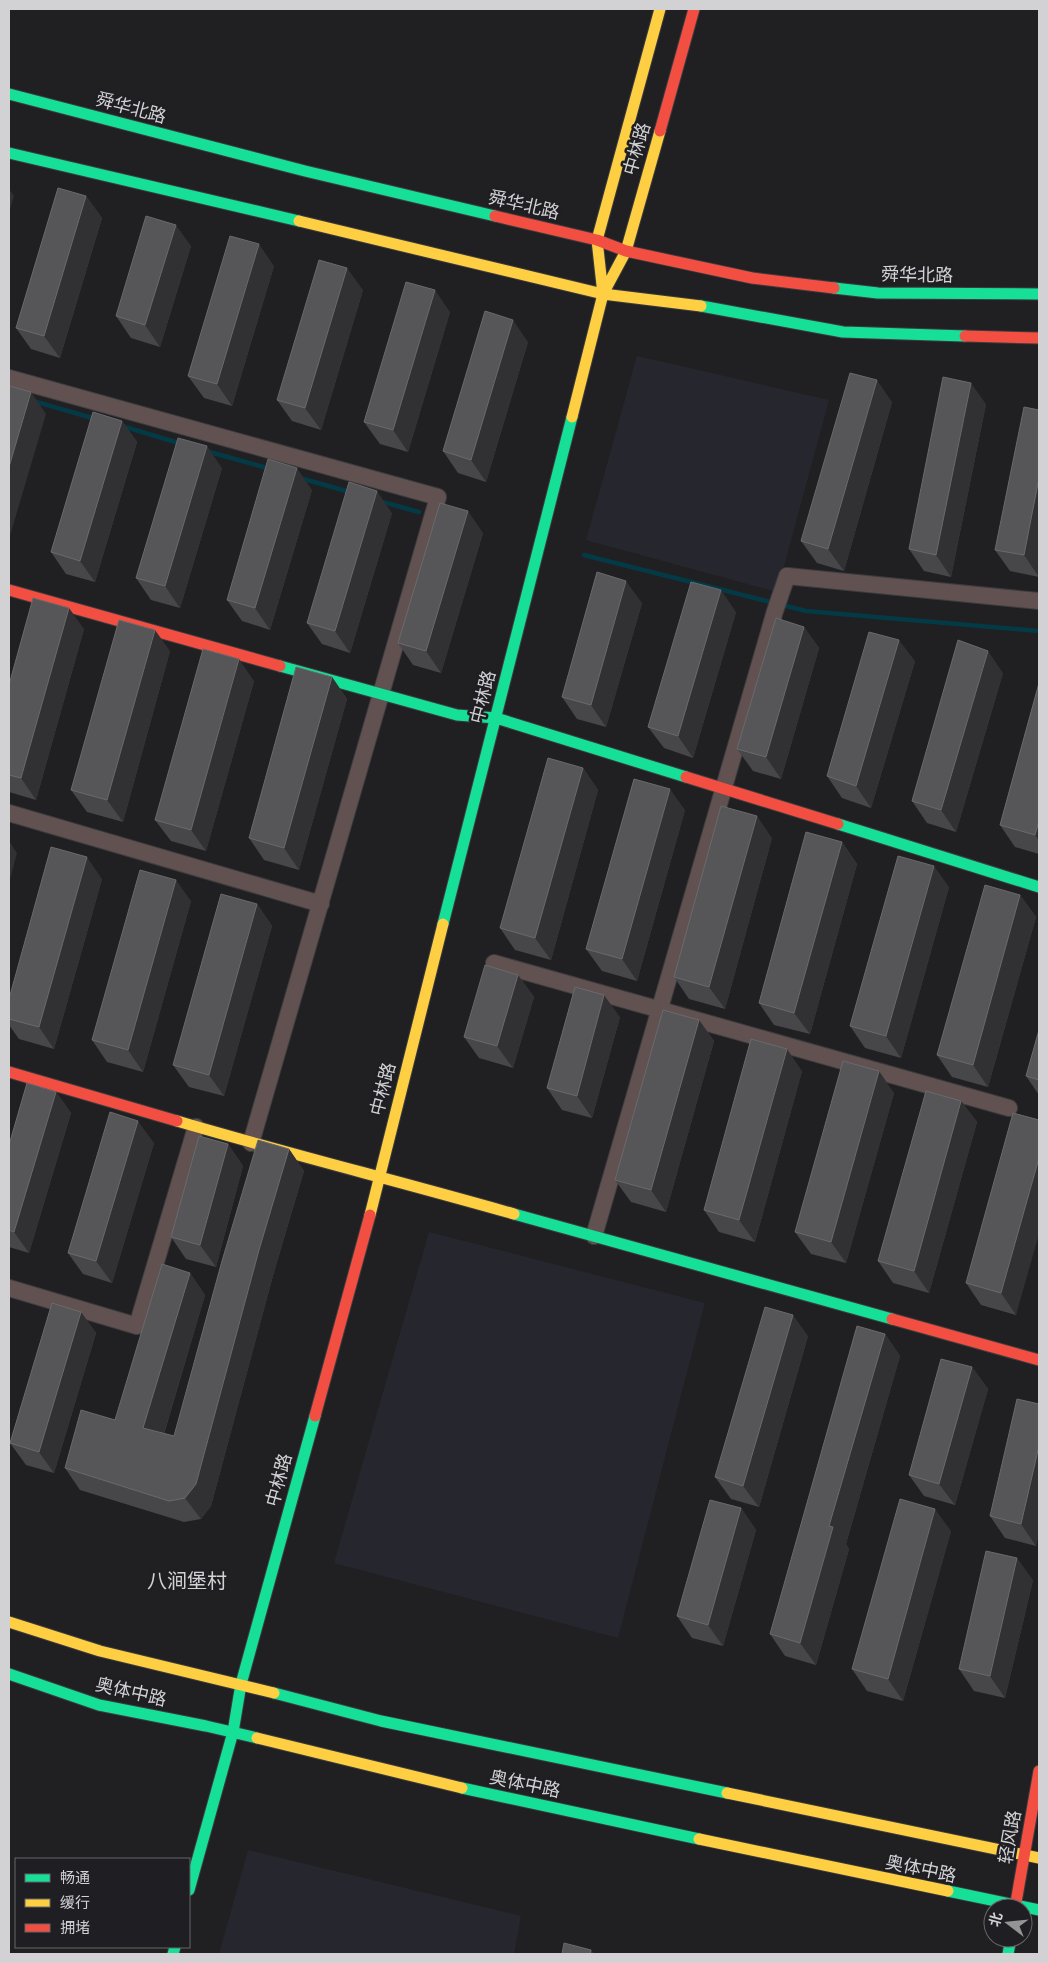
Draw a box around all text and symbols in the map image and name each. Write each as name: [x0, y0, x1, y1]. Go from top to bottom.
street label: 舜华北路: [93, 87, 169, 130]
street label: 中林路: [618, 120, 657, 179]
street label: 舜华北路: [486, 185, 562, 226]
street label: 舜华北路: [881, 262, 953, 289]
street label: 中林路: [465, 668, 502, 726]
street label: 中林路: [365, 1060, 402, 1118]
street label: 中林路: [260, 1451, 299, 1509]
district label: 八涧堡村: [147, 1568, 227, 1596]
street label: 奥体中路: [93, 1672, 169, 1713]
street label: 奥体中路: [487, 1765, 563, 1804]
street label: 轻风路: [993, 1808, 1027, 1866]
street label: 奥体中路: [883, 1850, 959, 1889]
legend: [15, 1858, 190, 1948]
text: 畅通: [60, 1868, 90, 1889]
text: 缓行: [60, 1893, 90, 1914]
north arrow: [983, 1898, 1033, 1948]
text: 北: [985, 1910, 1008, 1929]
text: 拥堵: [60, 1918, 90, 1939]

